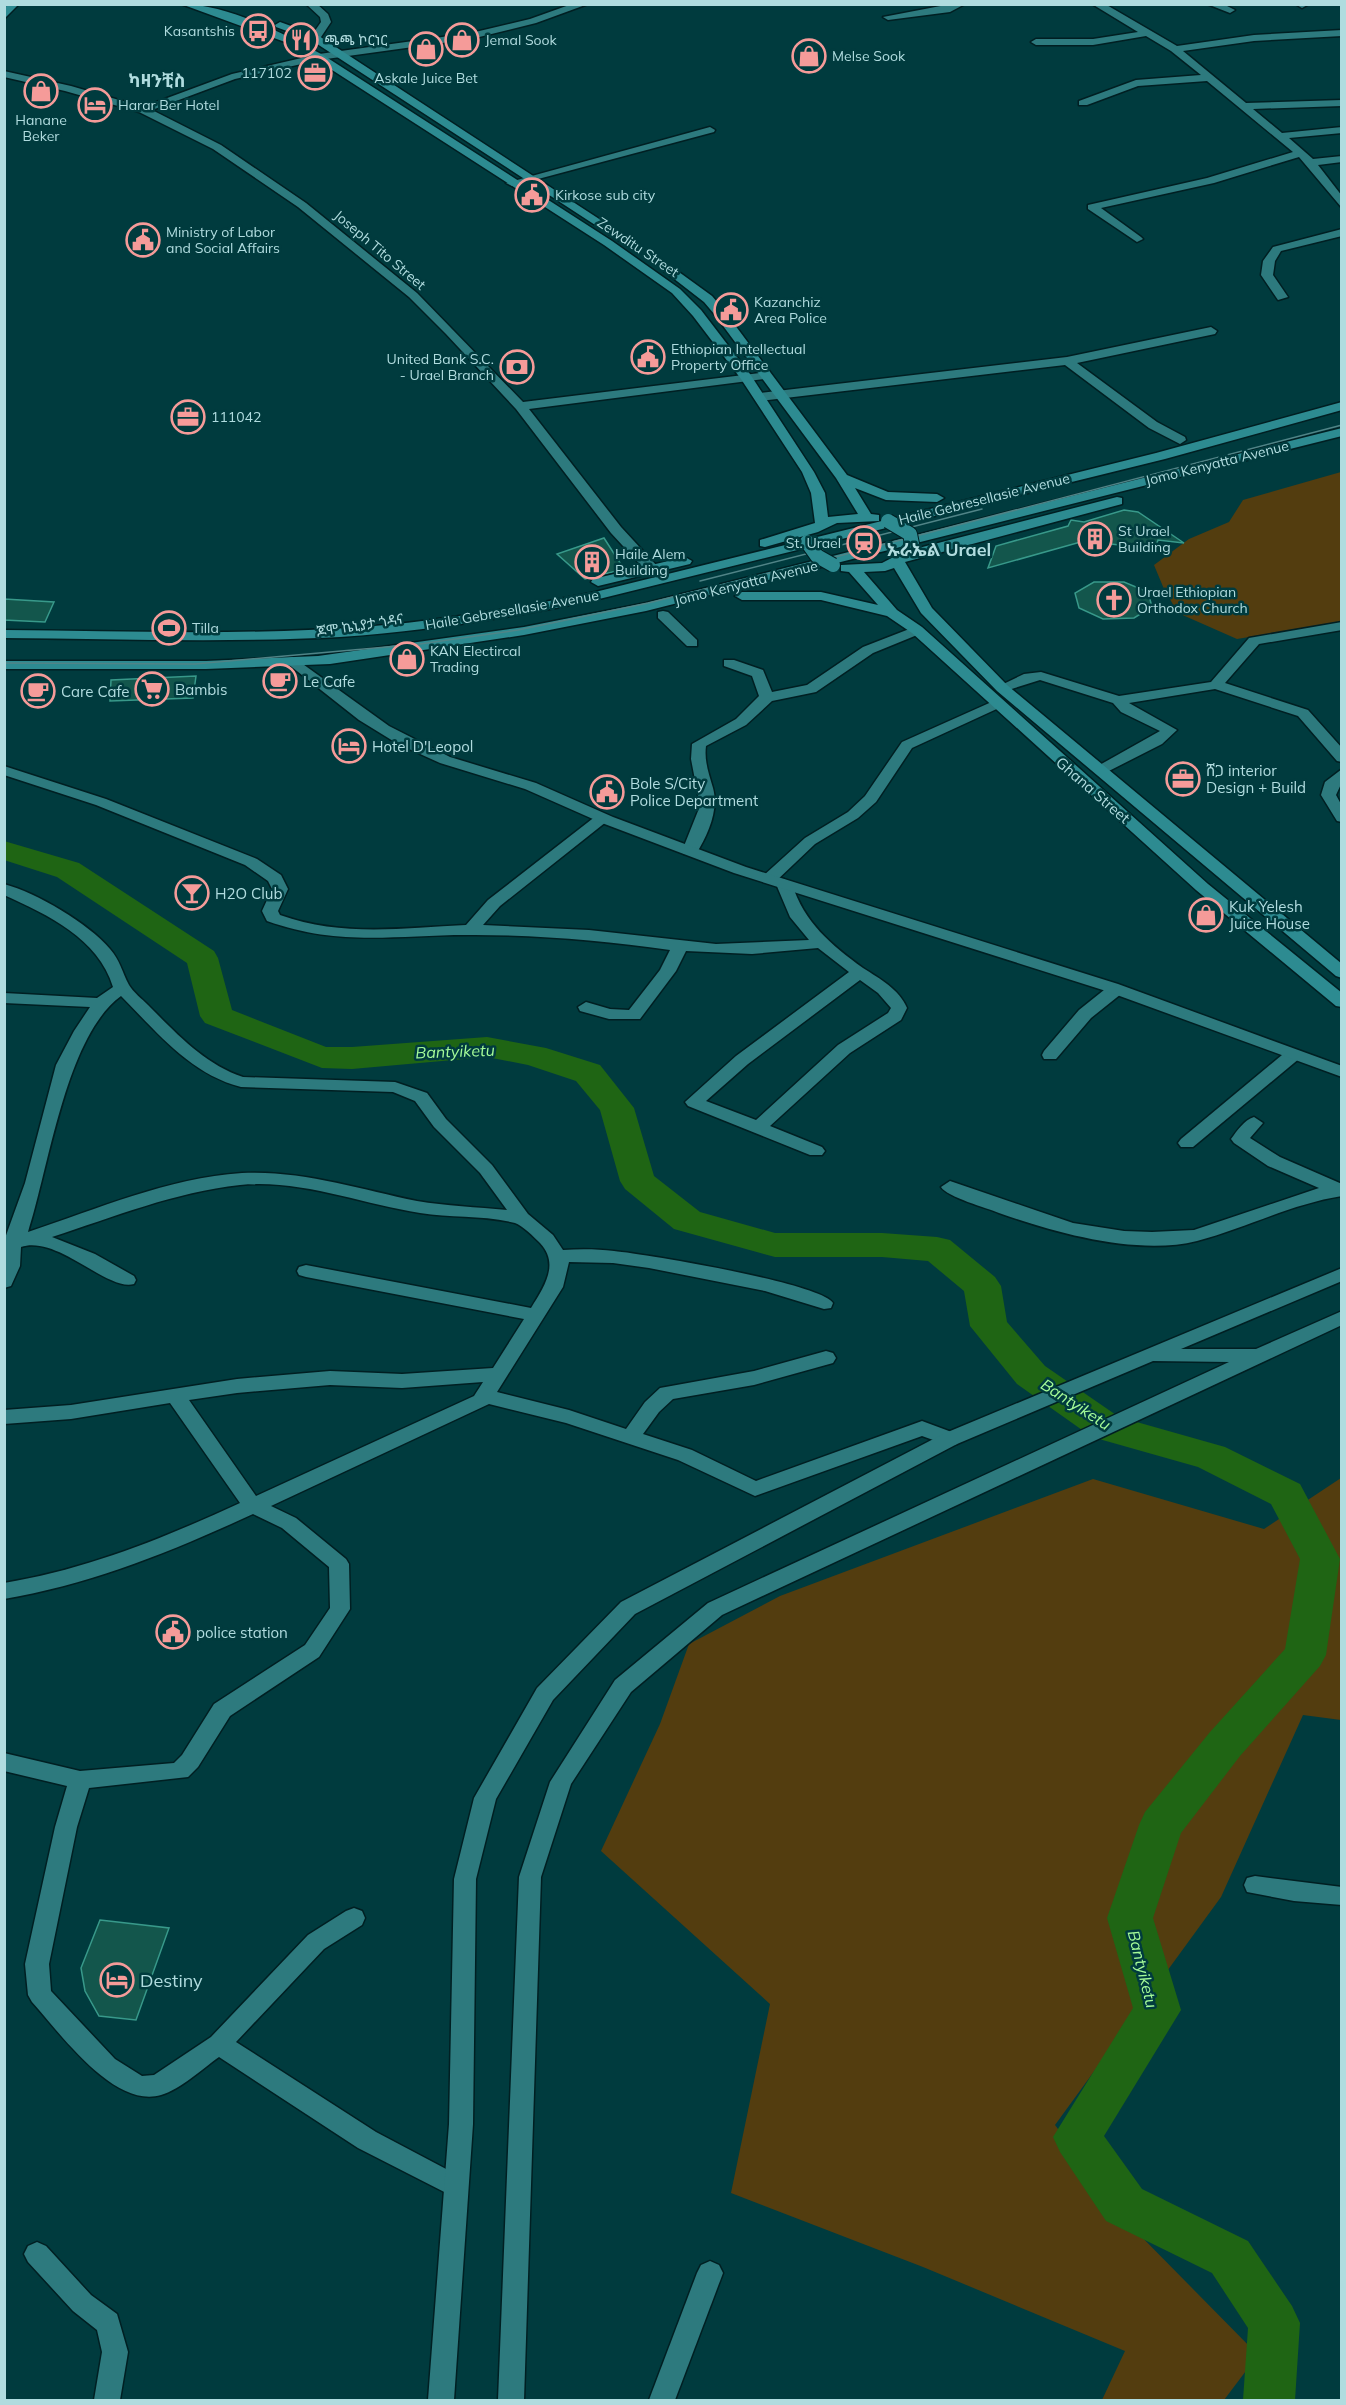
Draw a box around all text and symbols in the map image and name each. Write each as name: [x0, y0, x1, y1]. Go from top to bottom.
bus stop icon: Kasantshis: [240, 13, 276, 49]
place label: Kasantshis: [164, 22, 235, 40]
restaurant icon: ጫጫ ኮርነር: [283, 22, 319, 58]
shop icon: Jemal Sook: [444, 22, 480, 58]
place label: ጫጫ ኮርነር: [324, 31, 387, 49]
shop icon: Askale Juice Bet: [408, 31, 444, 67]
place label: Jemal Sook: [485, 31, 558, 49]
shop icon: Melse Sook: [791, 38, 827, 74]
place label: Melse Sook: [832, 47, 906, 65]
office icon: 117102: [297, 55, 333, 91]
place label: 117102: [242, 64, 292, 82]
district label: ካዛንቺስ: [128, 69, 186, 92]
place label: Askale Juice Bet: [374, 69, 478, 87]
shop icon: Hanane Beker: [23, 73, 59, 109]
hotel icon: Harar Ber Hotel: [77, 87, 113, 123]
place label: Harar Ber Hotel: [118, 96, 220, 114]
place label: Hanane Beker: [15, 111, 67, 145]
public building icon: Kirkose sub city: [514, 177, 550, 213]
place label: Kirkose sub city: [555, 186, 656, 204]
street label: Joseph Tito Street: [330, 206, 430, 294]
street label: Zewditu Street: [594, 213, 682, 281]
public building icon: Ministry of Labor and Social Affairs: [125, 222, 161, 258]
place label: Ministry of Labor and Social Affairs: [166, 223, 280, 257]
public building icon: Kazanchiz Area Police: [713, 292, 749, 328]
place label: Kazanchiz Area Police: [754, 293, 827, 327]
public building icon: Ethiopian Intellectual Property Office: [630, 339, 666, 375]
place label: Ethiopian Intellectual Property Office: [671, 340, 806, 374]
bank icon: United Bank S.C. - Urael Branch: [499, 349, 535, 385]
place label: United Bank S.C. - Urael Branch: [387, 350, 494, 384]
office icon: 111042: [170, 399, 206, 435]
place label: 111042: [211, 408, 261, 426]
street label: Jomo Kenyatta Avenue: [1143, 436, 1291, 490]
street label: Haile Gebresellasie Avenue: [897, 469, 1071, 529]
building icon: St Urael Building: [1077, 521, 1113, 557]
place label: St Urael Building: [1118, 522, 1171, 556]
station icon: St. Urael: [846, 525, 882, 561]
place label: St. Urael: [786, 534, 841, 552]
district label: ኡራኤል Urael: [887, 538, 991, 561]
building icon: Haile Alem Building: [574, 544, 610, 580]
place label: Haile Alem Building: [615, 545, 686, 579]
street label: Jomo Kenyatta Avenue: [672, 556, 820, 610]
church icon: Urael Ethiopian Orthodox Church: [1096, 582, 1132, 618]
place label: Urael Ethiopian Orthodox Church: [1137, 583, 1248, 617]
street label: Haile Gebresellasie Avenue: [424, 586, 600, 634]
street label: ጆሞ ኬኒያታ ጎዳና: [315, 609, 405, 641]
sports icon: Tilla: [151, 610, 187, 646]
place label: Tilla: [192, 619, 219, 637]
shop icon: KAN Electircal Trading: [389, 641, 425, 677]
place label: KAN Electircal Trading: [430, 642, 521, 676]
cafe icon: Le Cafe: [262, 663, 298, 699]
supermarket icon: Bambis: [134, 671, 170, 707]
place label: Le Cafe: [303, 672, 355, 691]
cafe icon: Care Cafe: [20, 673, 56, 709]
place label: Bambis: [175, 680, 227, 699]
place label: Care Cafe: [61, 682, 129, 701]
hotel icon: Hotel D'Leopol: [331, 728, 367, 764]
place label: Hotel D'Leopol: [372, 737, 473, 756]
street label: Ghana Street: [1052, 753, 1134, 827]
office icon: ሸጋ interior Design + Build: [1165, 761, 1201, 797]
place label: ሸጋ interior Design + Build: [1206, 761, 1306, 797]
public building icon: Bole S/City Police Department: [589, 774, 625, 810]
place label: Bole S/City Police Department: [630, 774, 758, 810]
bar icon: H2O Club: [174, 875, 210, 911]
place label: H2O Club: [215, 884, 282, 903]
shop icon: Kuk Yelesh Juice House: [1188, 897, 1224, 933]
place label: Kuk Yelesh Juice House: [1229, 897, 1310, 933]
water label: Bantyiketu: [415, 1040, 495, 1062]
water label: Bantyiketu: [1037, 1374, 1115, 1434]
public building icon: police station: [155, 1614, 191, 1650]
place label: police station: [196, 1623, 288, 1642]
water label: Bantyiketu: [1124, 1928, 1162, 2010]
hotel icon: Destiny: [99, 1962, 135, 1998]
place label: Destiny: [140, 1969, 203, 1992]

